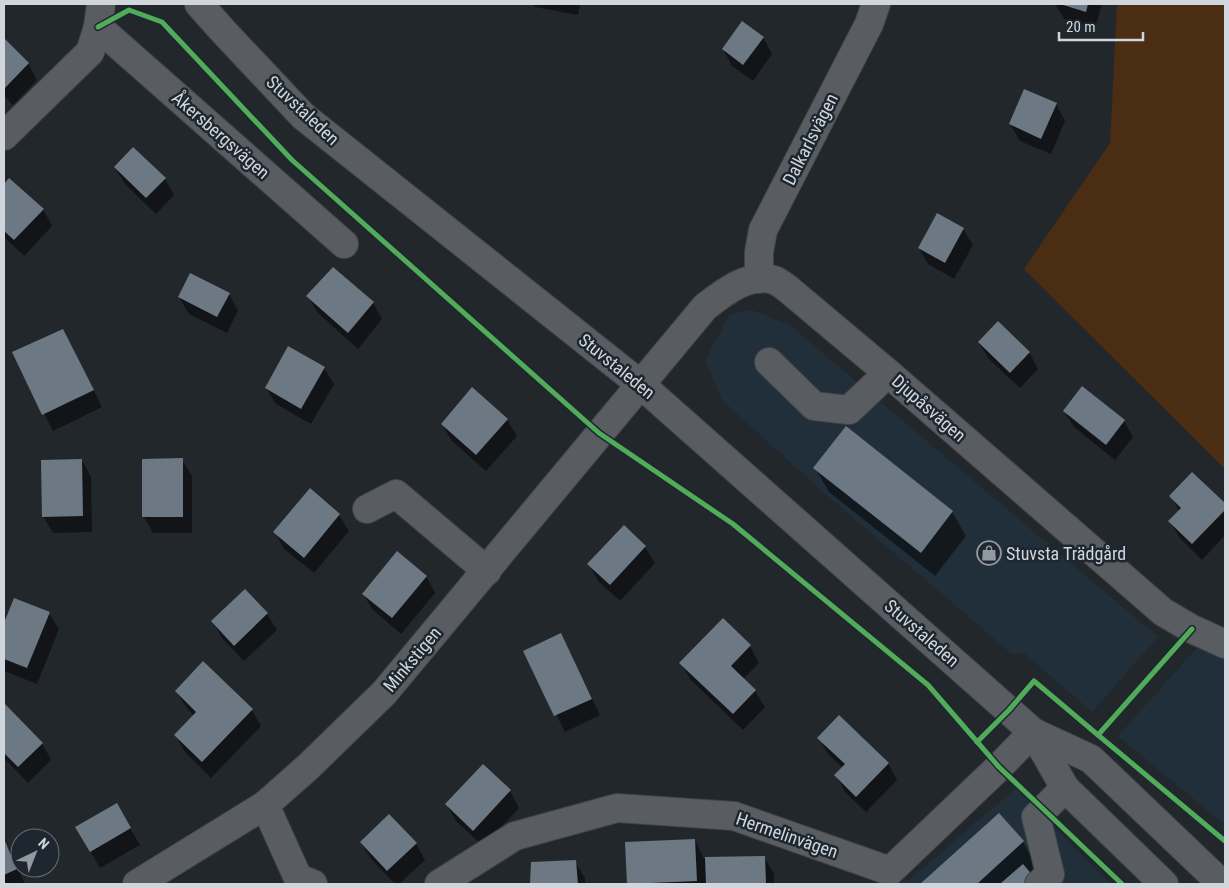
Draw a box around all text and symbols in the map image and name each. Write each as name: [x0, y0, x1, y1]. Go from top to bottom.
scale bar: [1059, 10, 1143, 42]
text: 20 m: [1066, 18, 1096, 36]
street label: Stuvstaleden: [262, 71, 344, 149]
street label: Åkersbergsvägen: [168, 86, 275, 183]
street label: Dalkarlsvägen: [778, 90, 842, 188]
street label: Stuvstaleden: [575, 329, 659, 403]
street label: Djupåsvägen: [888, 370, 970, 446]
shop icon: Stuvsta Trädgård: [976, 540, 1002, 566]
place label: Stuvsta Trädgård: [1006, 543, 1126, 564]
street label: Stuvstaleden: [880, 595, 964, 671]
street label: Minkstigen: [379, 622, 445, 696]
street label: Hermelinvägen: [733, 808, 841, 862]
north arrow: [10, 828, 60, 878]
text: N: [35, 835, 52, 852]

